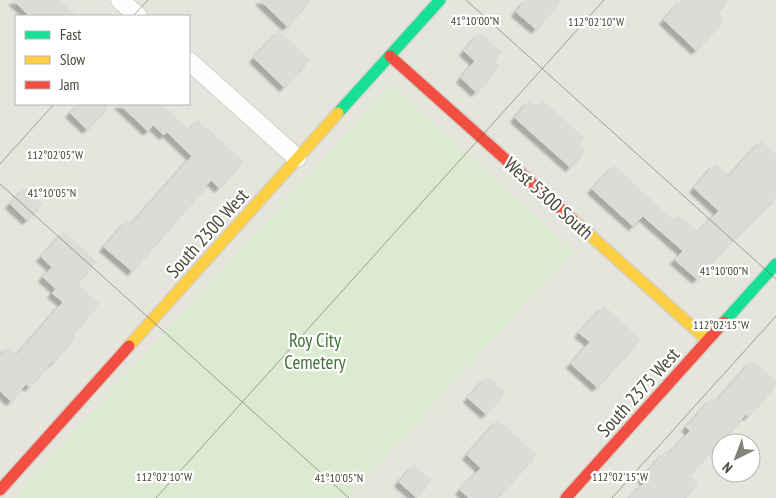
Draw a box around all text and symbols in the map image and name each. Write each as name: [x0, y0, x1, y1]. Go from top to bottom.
text: 41°10'00"N: [451, 13, 499, 28]
text: 112°02'10"W: [568, 14, 624, 29]
legend: [15, 15, 190, 105]
text: Fast: [60, 25, 81, 44]
text: Slow: [60, 50, 85, 69]
text: Jam: [59, 75, 79, 94]
text: 112°02'05"W: [27, 147, 83, 162]
street label: West 5300 South: [499, 152, 599, 244]
street label: South 2300 West: [161, 183, 254, 283]
text: 41°10'05"N: [28, 185, 76, 200]
text: 41°10'00"N: [700, 263, 748, 278]
text: 112°02'15"W: [693, 317, 749, 332]
park label: Roy City Cemetery: [284, 328, 347, 374]
street label: South 2375 West: [592, 342, 685, 442]
north arrow: [711, 433, 761, 483]
text: N: [718, 458, 736, 477]
text: 112°02'10"W: [136, 469, 192, 484]
text: 112°02'15"W: [592, 469, 648, 484]
text: 41°10'05"N: [315, 470, 363, 485]

